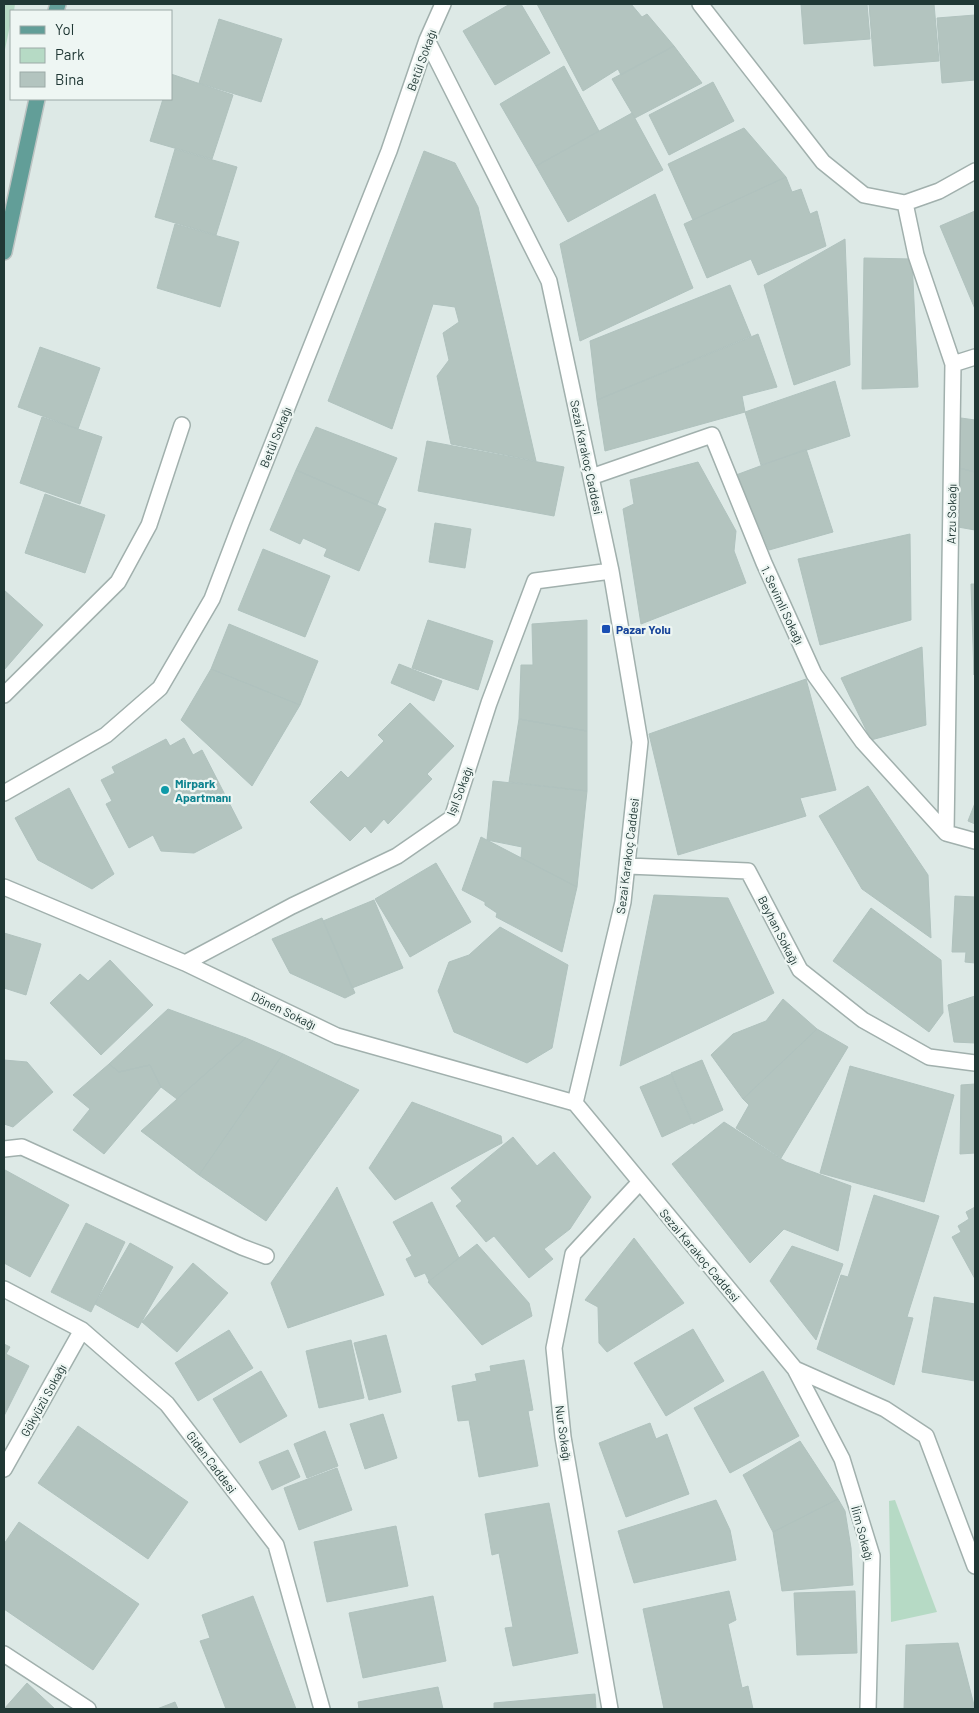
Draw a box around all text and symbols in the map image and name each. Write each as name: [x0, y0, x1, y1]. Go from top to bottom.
legend: [10, 10, 172, 100]
text: Yol: [55, 20, 74, 38]
street label: Betül Sokağı: [403, 27, 439, 93]
text: Park: [55, 45, 85, 63]
text: Bina: [55, 70, 84, 88]
street label: Sezai Karakoç Caddesi: [568, 398, 606, 516]
street label: Betül Sokağı: [256, 405, 294, 469]
street label: Arzu Sokağı: [943, 484, 959, 544]
street label: 1. Sevimli Sokağı: [759, 564, 807, 646]
place label: Pazar Yolu: [616, 622, 671, 636]
marker: Pazar Yolu: [600, 623, 612, 635]
street label: Işıl Sokağı: [443, 765, 475, 817]
place label: Mirpark Apartmanı: [175, 776, 231, 804]
marker: Mirpark Apartmanı: [159, 784, 171, 796]
street label: Sezai Karakoç Caddesi: [613, 797, 641, 915]
street label: Beyhan Sokağı: [756, 893, 802, 967]
street label: Dönen Sokağı: [249, 988, 319, 1032]
street label: Sezai Karakoç Caddesi: [657, 1206, 743, 1304]
street label: Gökyüzü Sokağı: [17, 1361, 69, 1439]
street label: Nur Sokağı: [553, 1404, 575, 1462]
street label: Giden Caddesi: [184, 1428, 240, 1496]
street label: İlim Sokağı: [849, 1504, 877, 1562]

